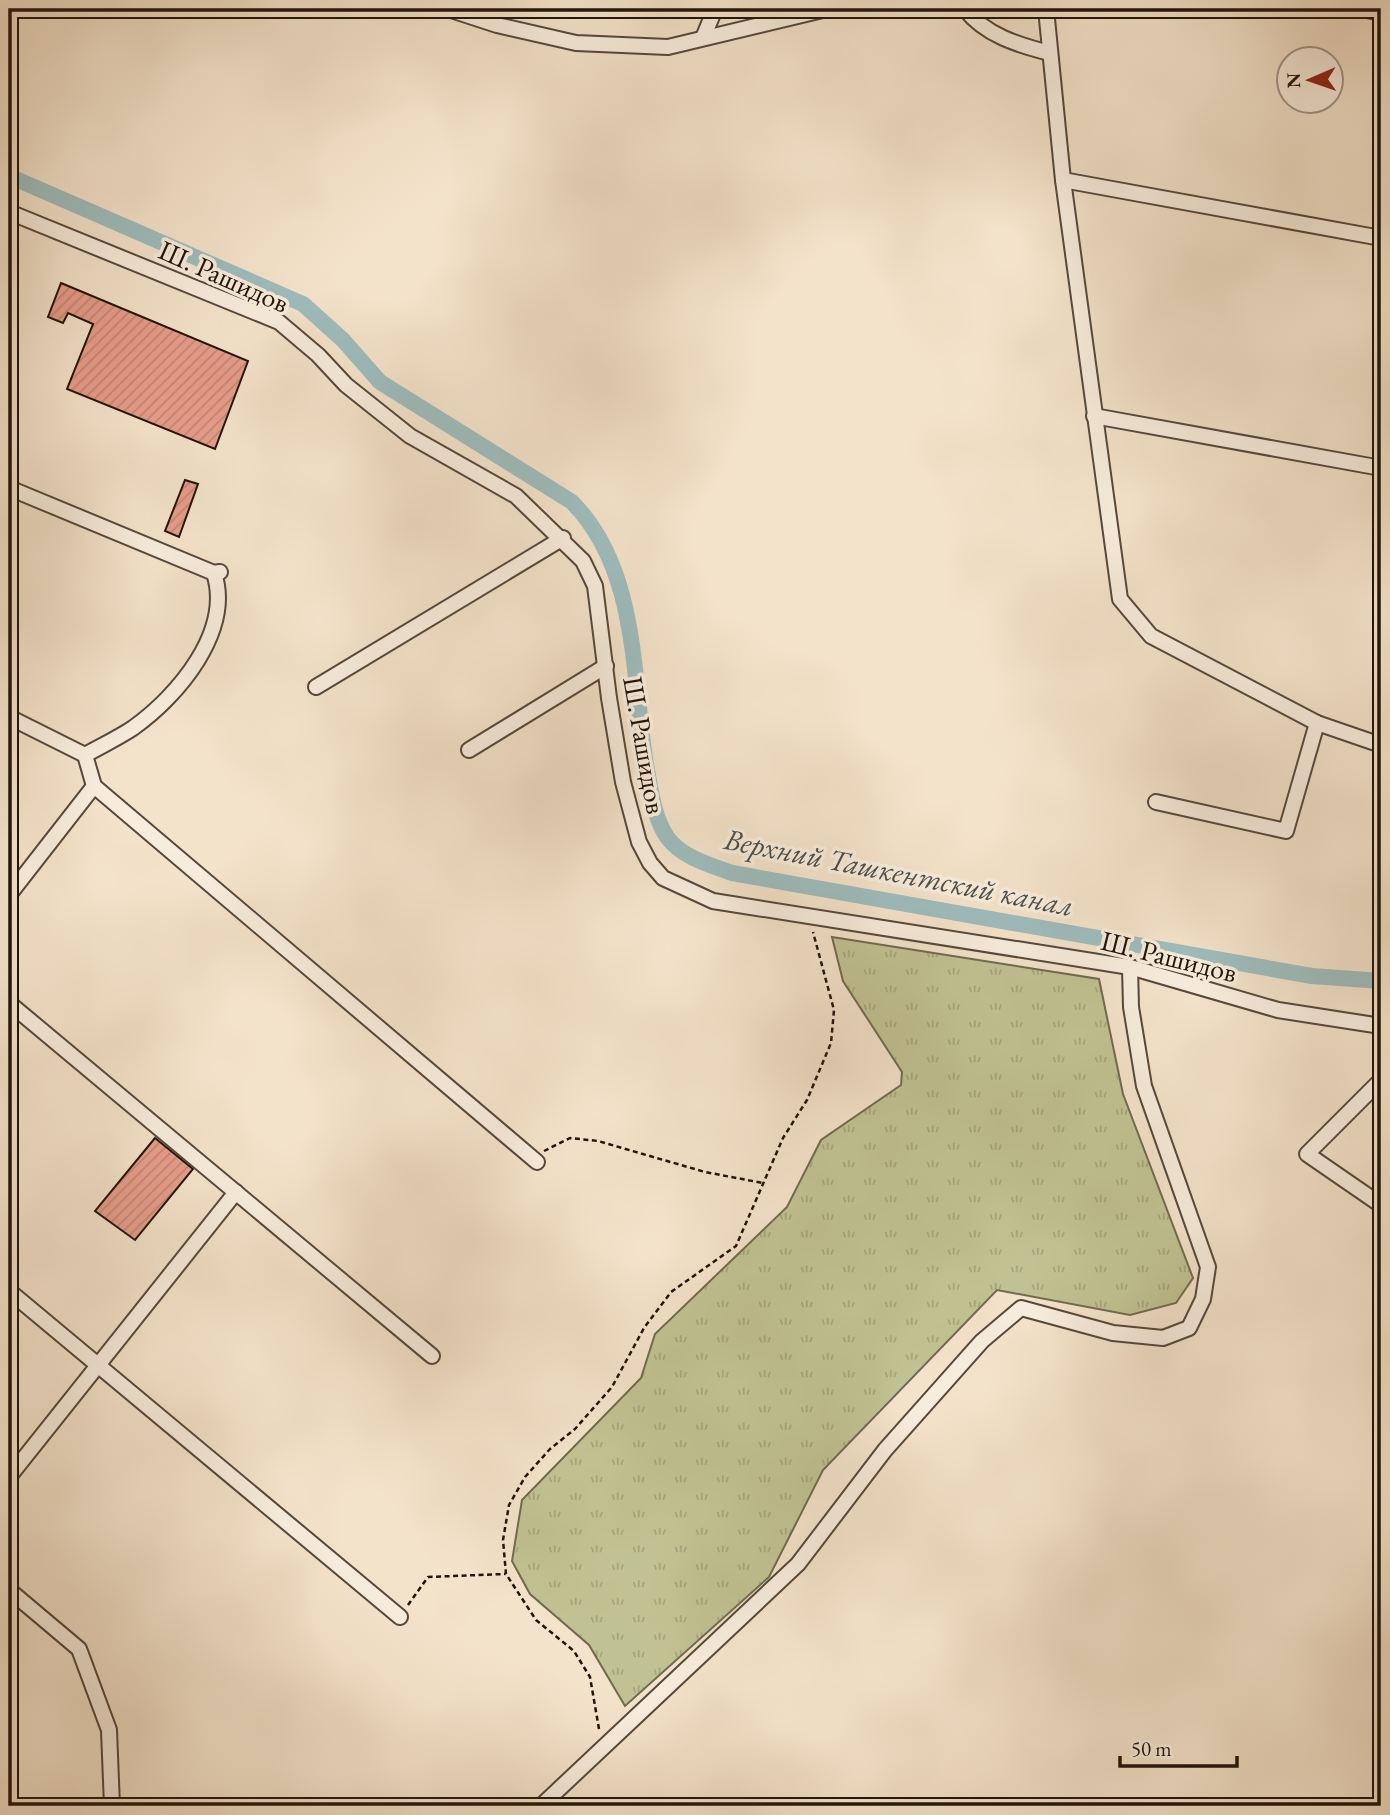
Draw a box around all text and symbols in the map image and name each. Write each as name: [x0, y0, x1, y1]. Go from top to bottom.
north arrow: [1274, 46, 1344, 116]
text: N: [1281, 72, 1306, 89]
street label: Ш. Рашидов: [153, 231, 295, 321]
street label: Ш. Рашидов: [615, 673, 675, 817]
water label: Верхний Ташкентский канал: [720, 819, 1077, 925]
street label: Ш. Рашидов: [1097, 922, 1241, 990]
scale bar: [1120, 1724, 1238, 1768]
text: 50 m: [1131, 1735, 1172, 1762]

